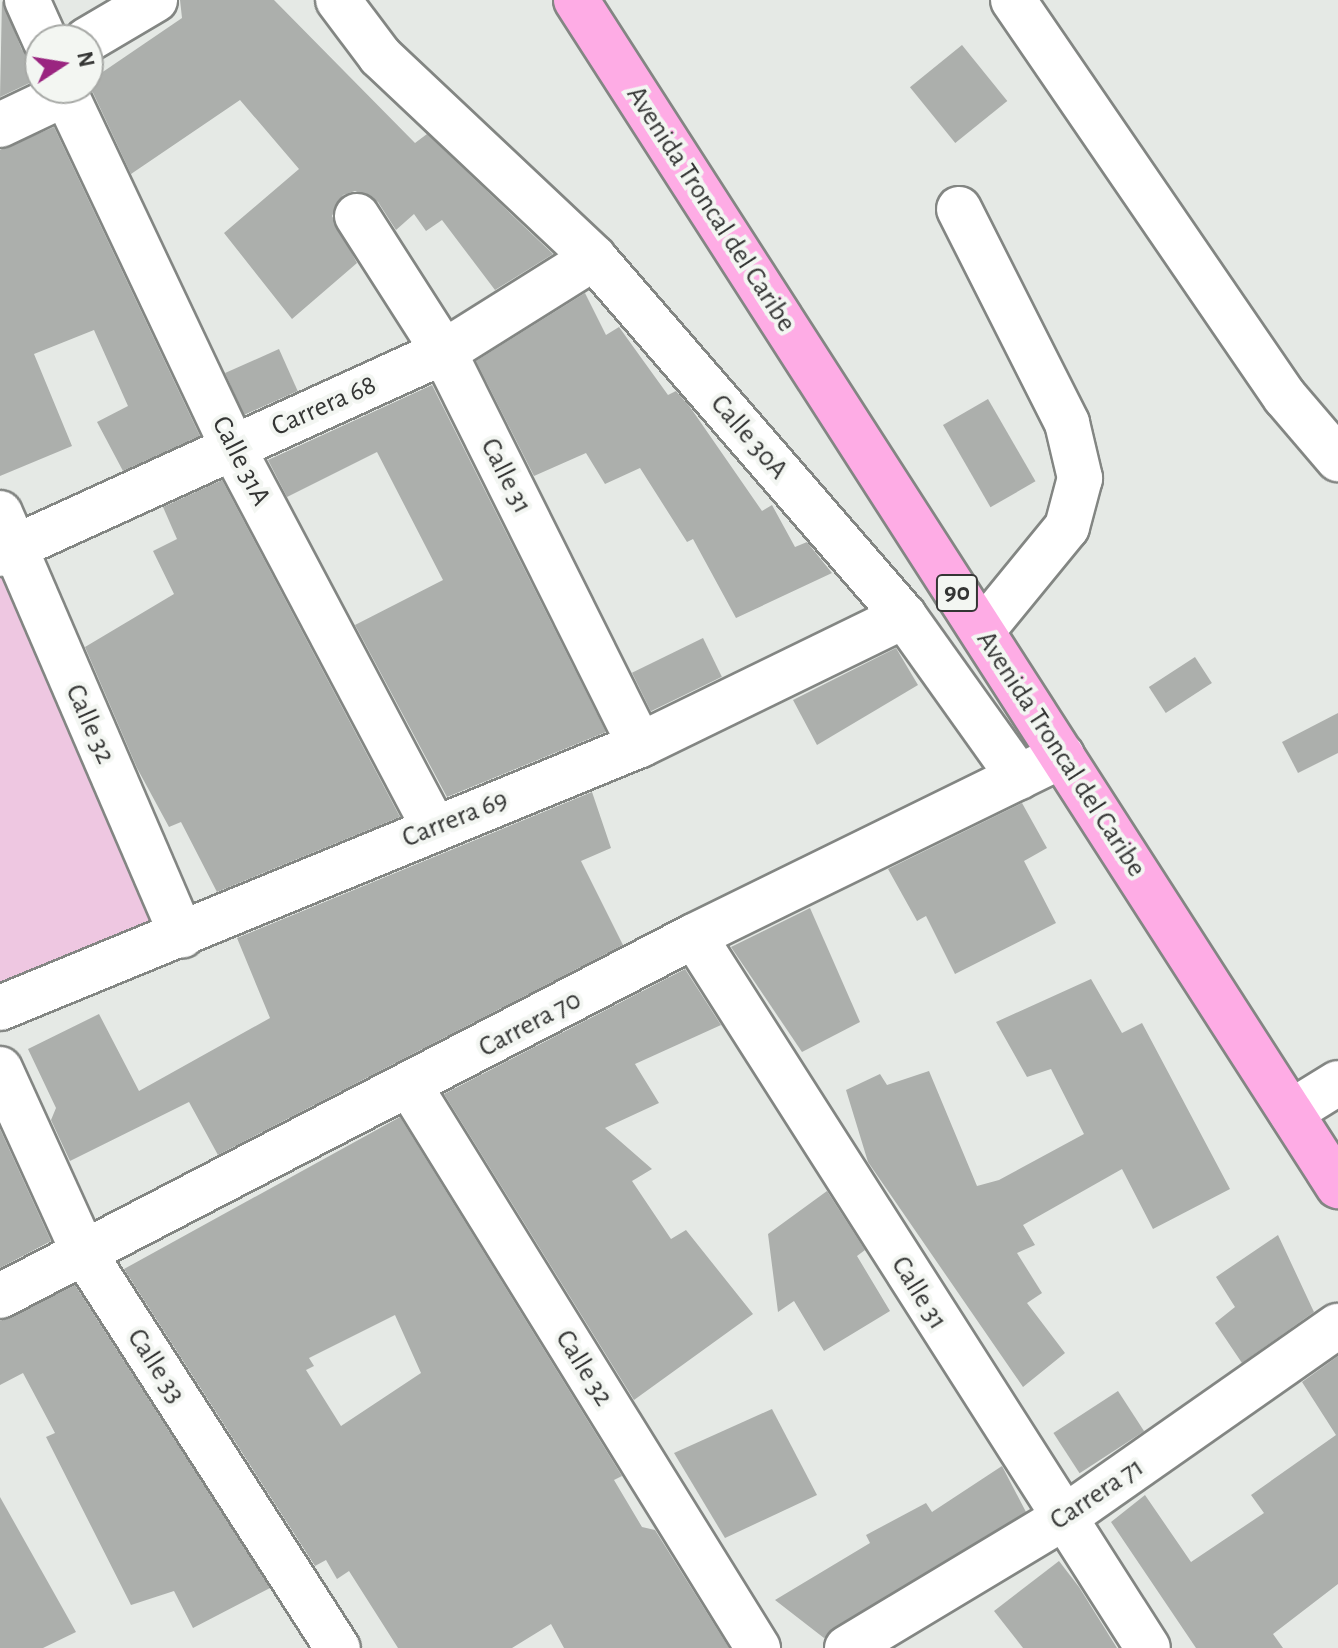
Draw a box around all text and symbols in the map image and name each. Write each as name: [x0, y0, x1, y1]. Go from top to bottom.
north arrow: [24, 24, 104, 104]
text: N: [73, 50, 98, 69]
street label: Avenida Troncal del Caribe: [619, 80, 803, 338]
street label: Carrera 68: [266, 368, 382, 444]
street label: Calle 30A: [703, 388, 795, 486]
street label: Calle 31A: [204, 411, 278, 511]
street label: Calle 31: [473, 433, 539, 519]
road number: 90: [935, 571, 979, 615]
street label: Avenida Troncal del Caribe: [969, 625, 1153, 883]
street label: Calle 32: [58, 679, 122, 769]
street label: Carrera 69: [397, 783, 513, 855]
street label: Carrera 70: [473, 983, 587, 1065]
street label: Calle 31: [884, 1250, 954, 1336]
street label: Calle 33: [120, 1322, 192, 1410]
street label: Calle 32: [548, 1324, 620, 1412]
street label: Carrera 71: [1044, 1450, 1150, 1538]

